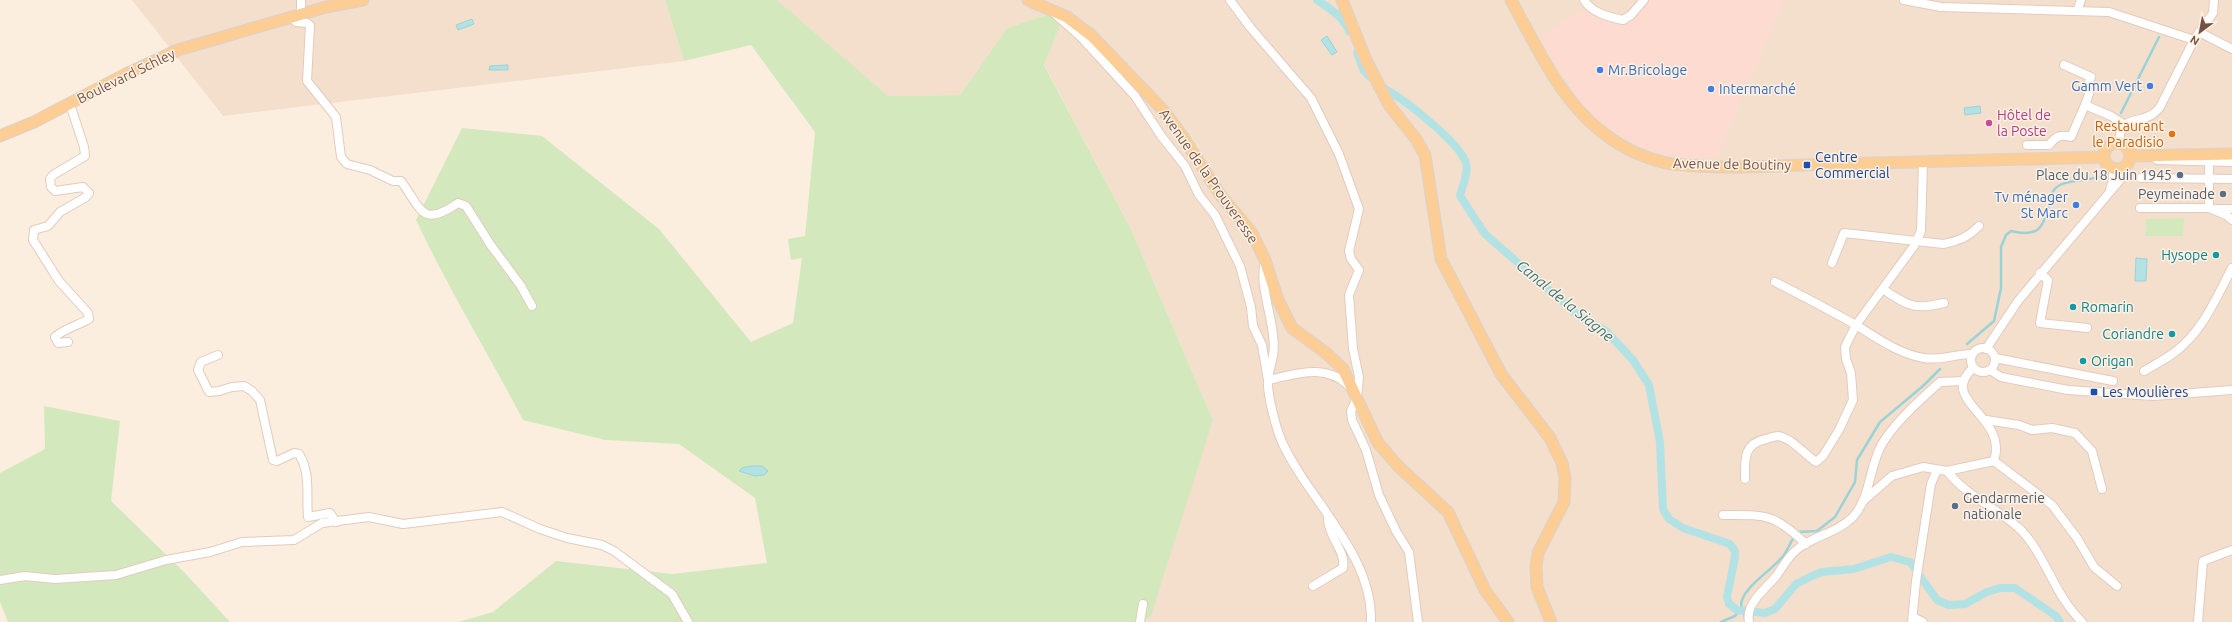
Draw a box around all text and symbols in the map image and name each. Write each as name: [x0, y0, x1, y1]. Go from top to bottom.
north arrow: [2180, 12, 2220, 52]
text: N: [2188, 33, 2201, 48]
street label: Boulevard Schley: [74, 45, 178, 107]
place label: Mr.Bricolage: [1608, 62, 1687, 78]
marker: Mr.Bricolage: [1595, 65, 1605, 75]
place label: Gamm Vert: [2071, 78, 2142, 94]
place label: Intermarché: [1719, 81, 1796, 97]
marker: Gamm Vert: [2145, 81, 2155, 91]
marker: Intermarché: [1706, 84, 1716, 94]
street label: Avenue de la Prouveresse: [1156, 106, 1262, 246]
place label: Hôtel de la Poste: [1997, 107, 2051, 139]
marker: Hôtel de la Poste: [1984, 118, 1994, 128]
place label: Restaurant le Paradisio: [2092, 118, 2164, 150]
marker: Restaurant le Paradisio: [2167, 129, 2177, 139]
place label: Centre Commercial: [1815, 149, 1890, 181]
street label: Avenue de Boutiny: [1673, 155, 1791, 173]
marker: Centre Commercial: [1802, 160, 1812, 170]
place label: Place du 18 Juin 1945: [2036, 167, 2172, 183]
marker: Place du 18 Juin 1945: [2175, 170, 2185, 180]
place label: Peymeinade: [2138, 186, 2215, 202]
place label: Tv ménager St Marc: [1994, 189, 2069, 221]
marker: Peymeinade: [2218, 189, 2228, 199]
marker: Tv ménager St Marc: [2071, 200, 2081, 210]
place label: Hysope: [2161, 247, 2208, 263]
marker: Hysope: [2211, 250, 2221, 260]
water label: Canal de la Siagne: [1513, 256, 1618, 345]
place label: Romarin: [2081, 299, 2134, 315]
marker: Romarin: [2068, 302, 2078, 312]
place label: Coriandre: [2102, 326, 2164, 342]
marker: Coriandre: [2167, 329, 2177, 339]
place label: Origan: [2091, 353, 2134, 369]
marker: Origan: [2078, 356, 2088, 366]
place label: Les Moulières: [2102, 384, 2188, 400]
marker: Les Moulières: [2089, 387, 2099, 397]
place label: Gendarmerie nationale: [1963, 490, 2045, 522]
marker: Gendarmerie nationale: [1950, 501, 1960, 511]

